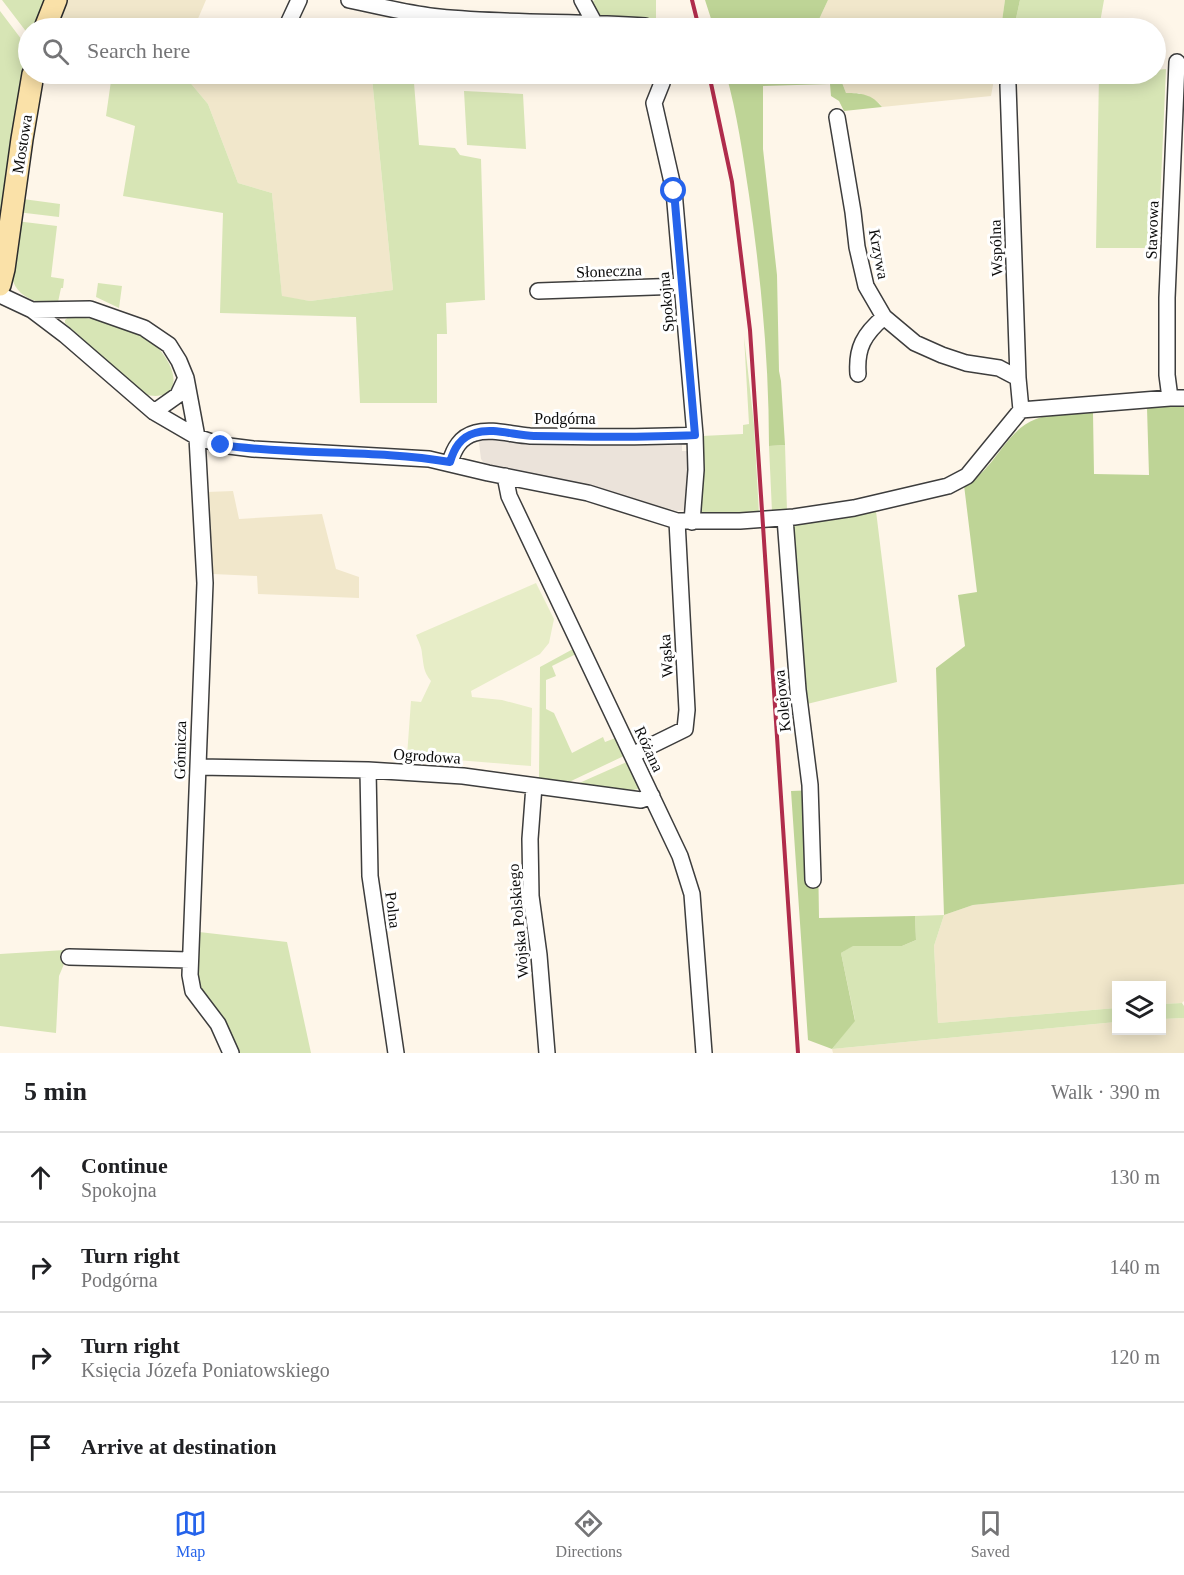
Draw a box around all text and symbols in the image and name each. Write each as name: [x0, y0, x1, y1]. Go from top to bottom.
search box: [18, 18, 1166, 84]
icon: search: [39, 35, 72, 68]
text: Search here: [87, 38, 190, 63]
street label: Mostowa: [9, 113, 35, 175]
route start: [660, 177, 686, 203]
street label: Stawowa: [1142, 200, 1162, 260]
street label: Wspólna: [987, 219, 1006, 277]
street label: Krzywa: [865, 228, 892, 281]
street label: Słoneczna: [576, 261, 642, 281]
street label: Spokojna: [655, 271, 678, 333]
street label: Podgórna: [534, 410, 596, 428]
route end: [207, 431, 233, 457]
street label: Wąska: [656, 634, 677, 678]
street label: Kolejowa: [770, 669, 795, 733]
street label: Górnicza: [171, 721, 189, 779]
street label: Różana: [631, 724, 667, 774]
street label: Ogrodowa: [393, 745, 461, 768]
street label: Wojska Polskiego: [505, 863, 532, 979]
street label: Polna: [382, 891, 404, 929]
map controls: [1112, 981, 1166, 1035]
button: layers: [1112, 981, 1166, 1035]
text: 5 min: [24, 1077, 87, 1106]
text: Walk · 390 m: [1051, 1081, 1160, 1103]
text: Continue: [81, 1153, 168, 1178]
icon: ahead: [24, 1161, 57, 1194]
text: 130 m: [1109, 1166, 1160, 1188]
text: Spokojna: [81, 1179, 157, 1201]
text: Turn right: [81, 1243, 180, 1268]
icon: right: [24, 1251, 57, 1284]
text: 140 m: [1109, 1256, 1160, 1278]
text: Podgórna: [81, 1269, 158, 1291]
text: Turn right: [81, 1333, 180, 1358]
icon: right: [24, 1341, 57, 1374]
text: 120 m: [1109, 1346, 1160, 1368]
text: Księcia Józefa Poniatowskiego: [81, 1359, 330, 1381]
icon: arrive: [24, 1431, 57, 1464]
text: Arrive at destination: [81, 1434, 277, 1459]
tab: Map: [174, 1507, 207, 1561]
tab: Directions: [556, 1507, 622, 1561]
tab: Saved: [971, 1507, 1010, 1561]

